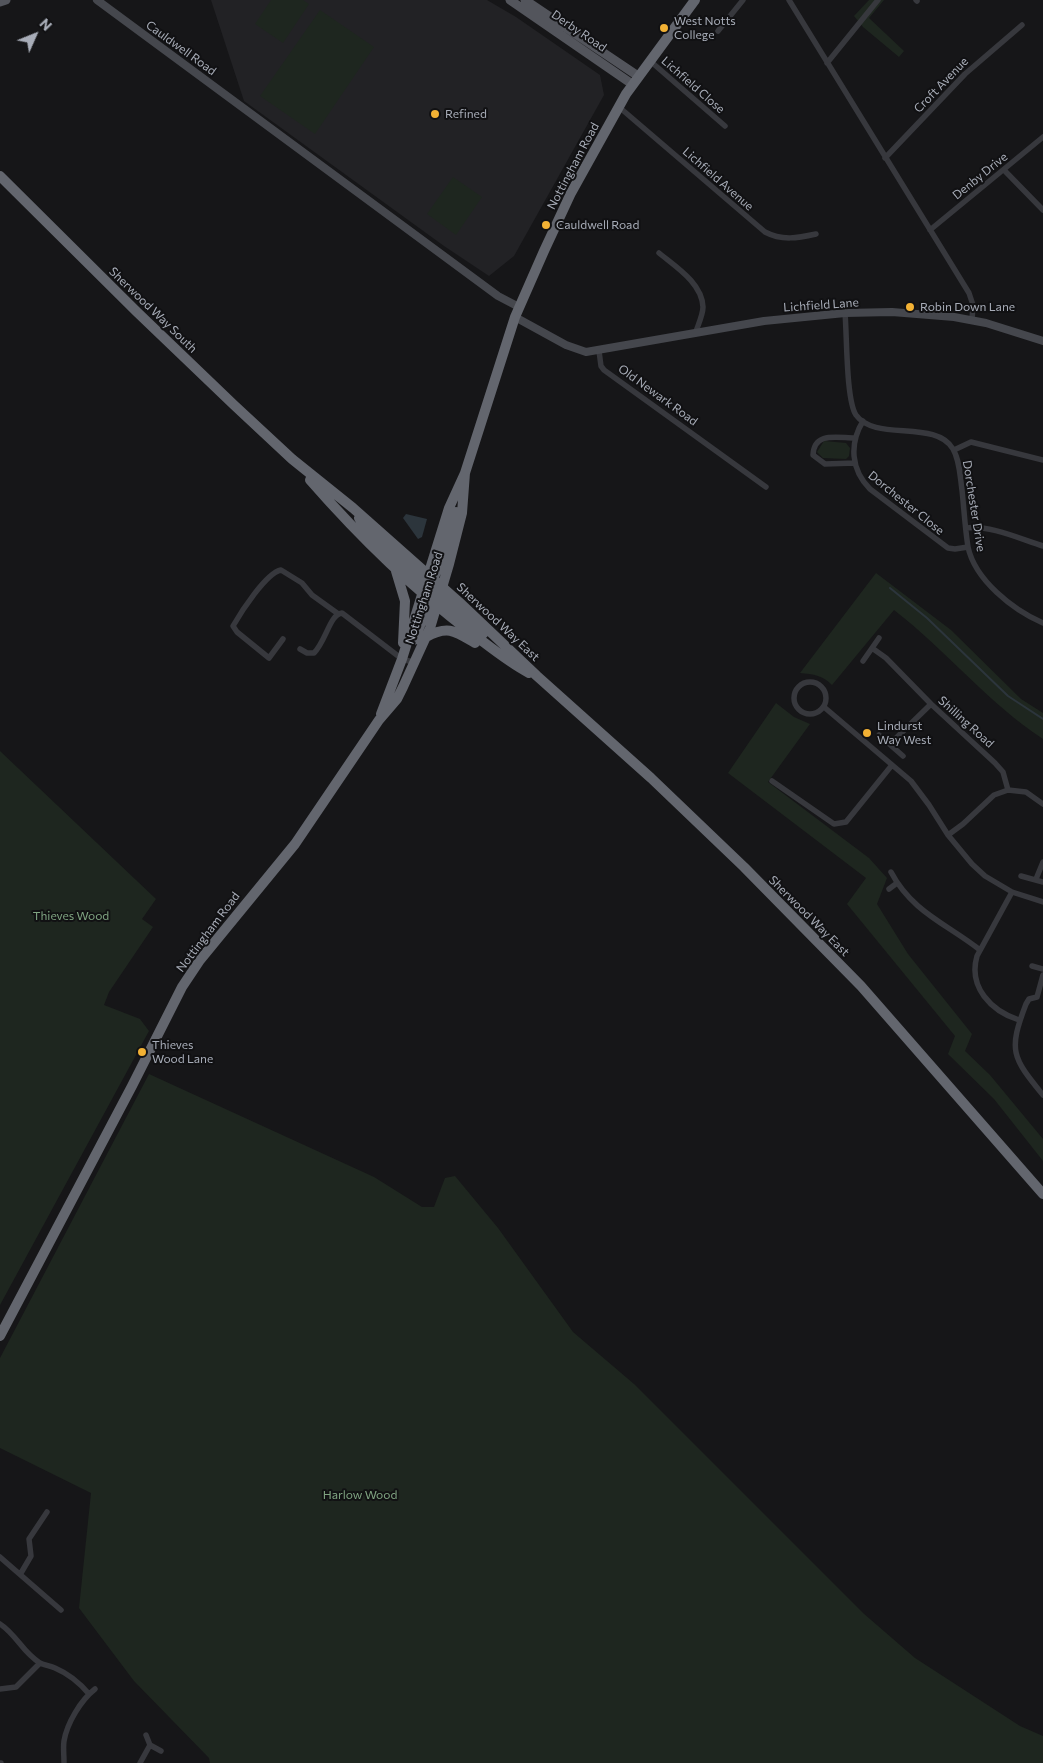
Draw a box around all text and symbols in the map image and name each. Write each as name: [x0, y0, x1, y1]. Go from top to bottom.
street label: Derby Road: [549, 7, 609, 55]
north arrow: [10, 10, 60, 60]
place label: West Notts College: [674, 14, 736, 42]
text: N: [36, 15, 56, 34]
street label: Cauldwell Road: [143, 18, 219, 78]
marker: West Notts College: [658, 22, 670, 34]
street label: Lichfield Close: [658, 54, 728, 116]
street label: Croft Avenue: [911, 54, 971, 116]
place label: Refined: [445, 107, 487, 121]
marker: Refined: [429, 108, 441, 120]
street label: Nottingham Road: [544, 120, 602, 212]
street label: Lichfield Avenue: [680, 144, 756, 214]
street label: Denby Drive: [950, 149, 1010, 203]
place label: Cauldwell Road: [556, 218, 639, 232]
marker: Cauldwell Road: [540, 219, 552, 231]
street label: Sherwood Way South: [106, 264, 200, 356]
street label: Lichfield Lane: [783, 295, 859, 315]
place label: Robin Down Lane: [920, 300, 1015, 314]
marker: Robin Down Lane: [904, 301, 916, 313]
street label: Old Newark Road: [615, 361, 701, 429]
street label: Dorchester Drive: [960, 459, 988, 553]
street label: Dorchester Close: [865, 468, 947, 538]
street label: Nottingham Road: [402, 550, 446, 646]
street label: Sherwood Way East: [454, 580, 542, 664]
street label: Shilling Road: [935, 693, 997, 751]
place label: Lindurst Way West: [877, 719, 931, 747]
marker: Lindurst Way West: [861, 727, 873, 739]
street label: Sherwood Way East: [766, 873, 852, 959]
street label: Nottingham Road: [173, 889, 243, 975]
park label: Thieves Wood: [33, 909, 109, 923]
place label: Thieves Wood Lane: [152, 1038, 213, 1066]
marker: Thieves Wood Lane: [136, 1046, 148, 1058]
park label: Harlow Wood: [323, 1488, 397, 1502]

